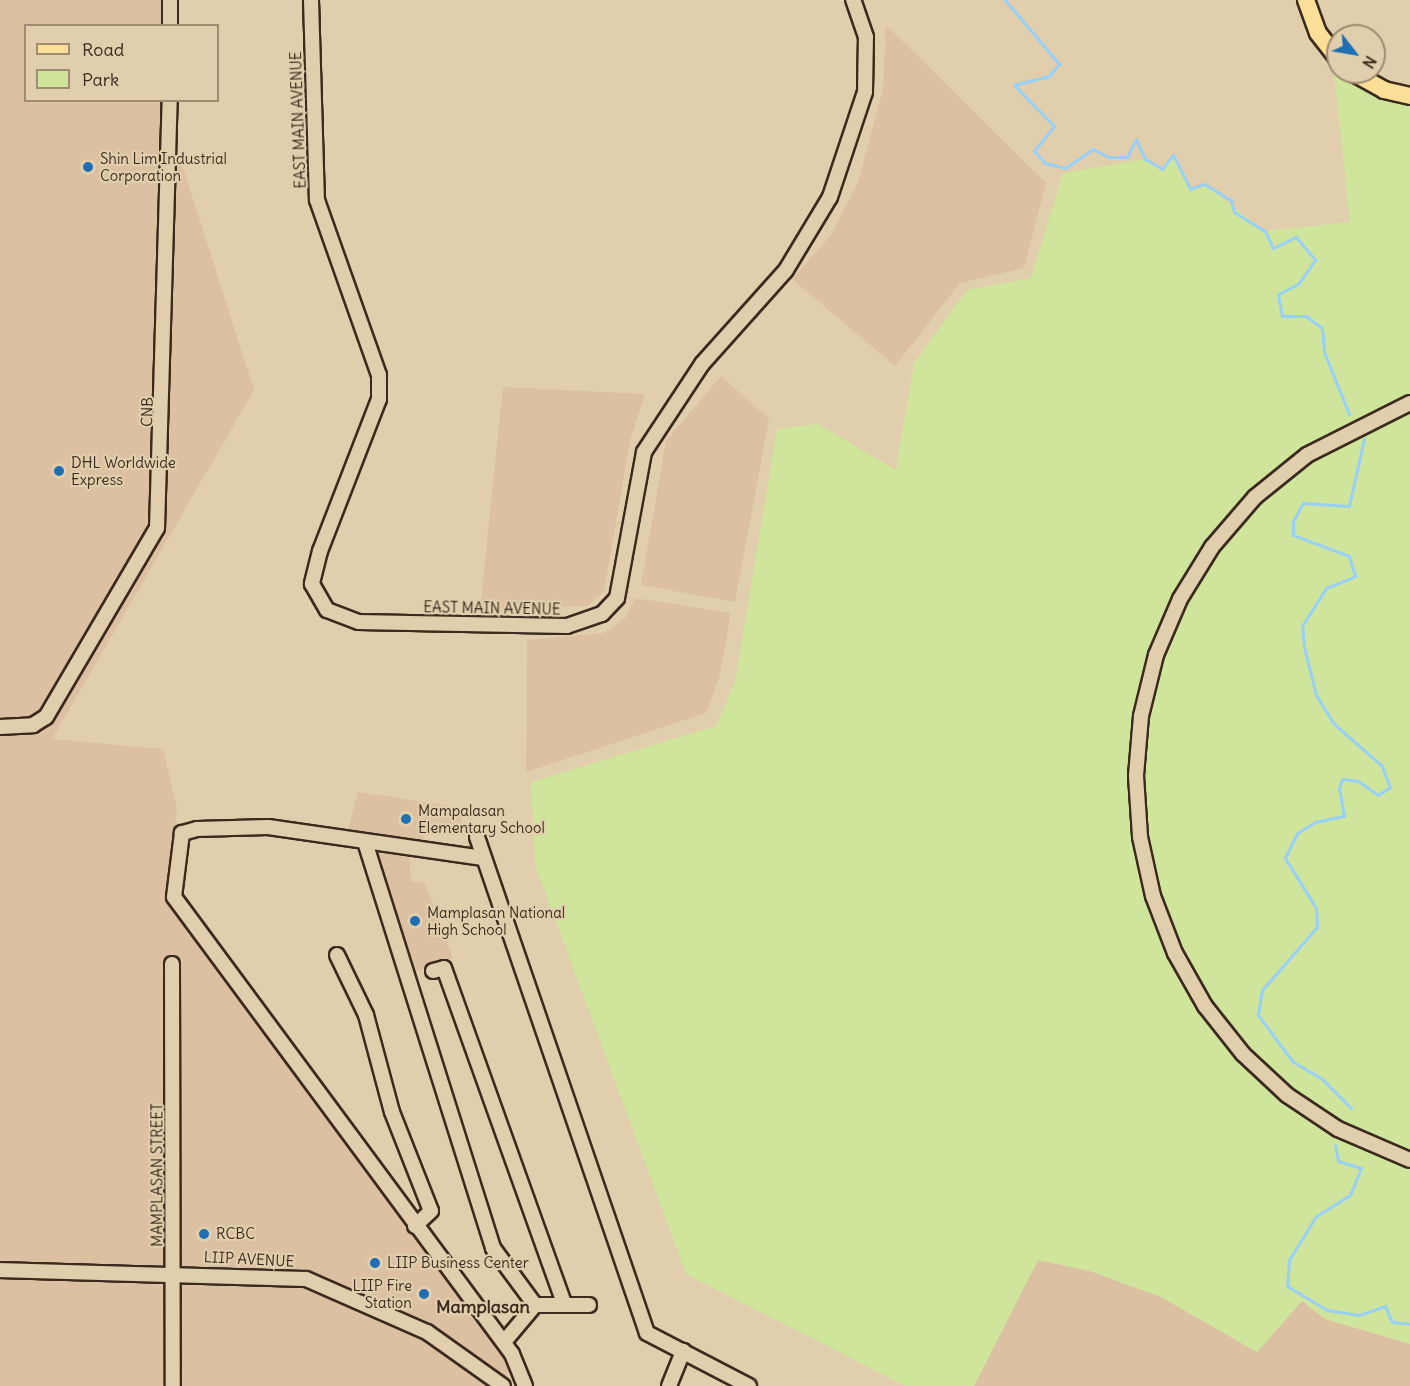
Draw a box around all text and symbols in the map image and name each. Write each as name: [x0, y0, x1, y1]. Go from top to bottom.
legend: [24, 24, 219, 102]
north arrow: [1326, 24, 1386, 84]
text: Road: [82, 38, 124, 61]
street label: EAST MAIN AVENUE: [287, 51, 309, 189]
text: N: [1358, 52, 1381, 72]
text: Park: [82, 68, 119, 91]
place label: Shin Lim Industrial Corporation: [100, 149, 227, 184]
marker: Shin Lim Industrial Corporation: [81, 160, 95, 174]
street label: CNB: [138, 397, 156, 427]
place label: DHL Worldwide Express: [71, 453, 176, 488]
marker: DHL Worldwide Express: [52, 464, 66, 478]
street label: EAST MAIN AVENUE: [423, 598, 561, 618]
place label: Mampalasan Elementary School: [418, 801, 545, 836]
marker: Mampalasan Elementary School: [399, 812, 413, 826]
place label: Mamplasan National High School: [427, 903, 565, 938]
marker: Mamplasan National High School: [408, 914, 422, 928]
street label: MAMPLASAN STREET: [148, 1103, 166, 1247]
place label: RCBC: [216, 1225, 255, 1243]
marker: RCBC: [197, 1227, 211, 1241]
street label: LIIP AVENUE: [203, 1248, 295, 1270]
place label: LIIP Business Center: [387, 1254, 529, 1272]
marker: LIIP Business Center: [368, 1256, 382, 1270]
place label: LIIP Fire Station: [353, 1276, 412, 1311]
marker: LIIP Fire Station: [417, 1287, 431, 1301]
district label: Mamplasan: [436, 1296, 530, 1318]

